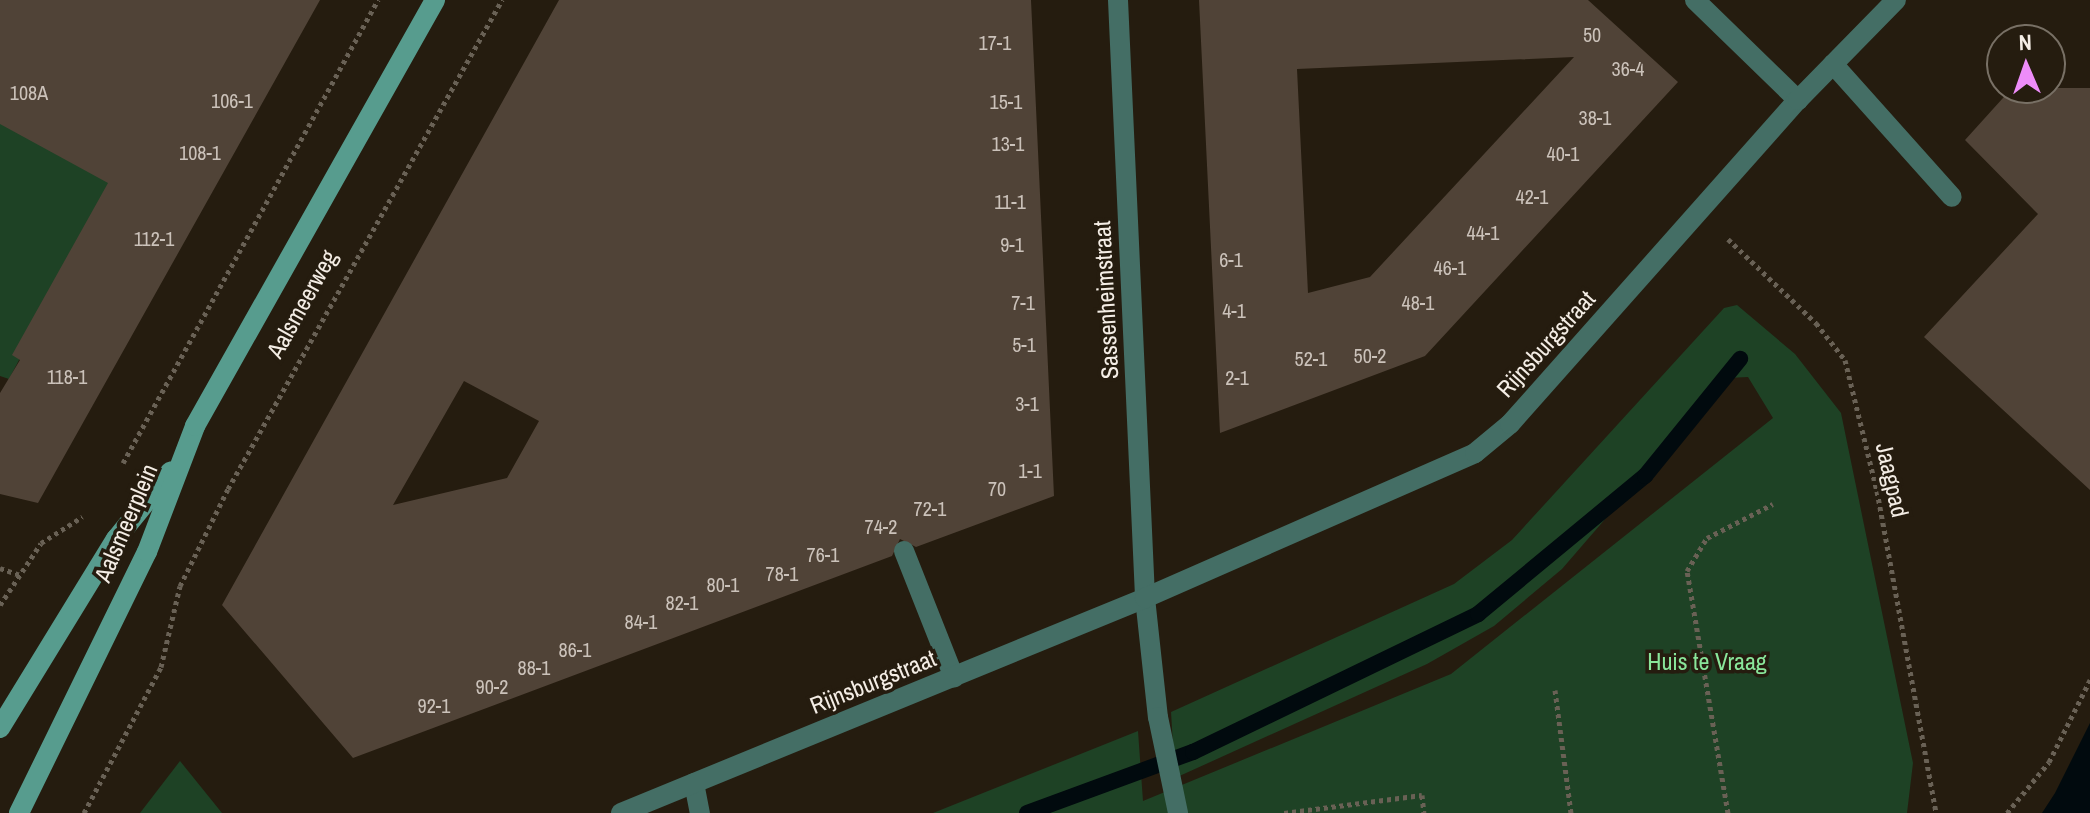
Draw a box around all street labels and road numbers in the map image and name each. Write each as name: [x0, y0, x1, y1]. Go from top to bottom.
street label: Sassenheimstraat: [1087, 220, 1125, 380]
street label: Aalsmeerweg: [261, 245, 343, 363]
street label: Rijnsburgstraat: [1491, 285, 1601, 403]
street label: Jaagpad: [1869, 440, 1915, 520]
street label: Aalsmeerplein: [88, 459, 164, 587]
street label: Rijnsburgstraat: [806, 644, 940, 720]

